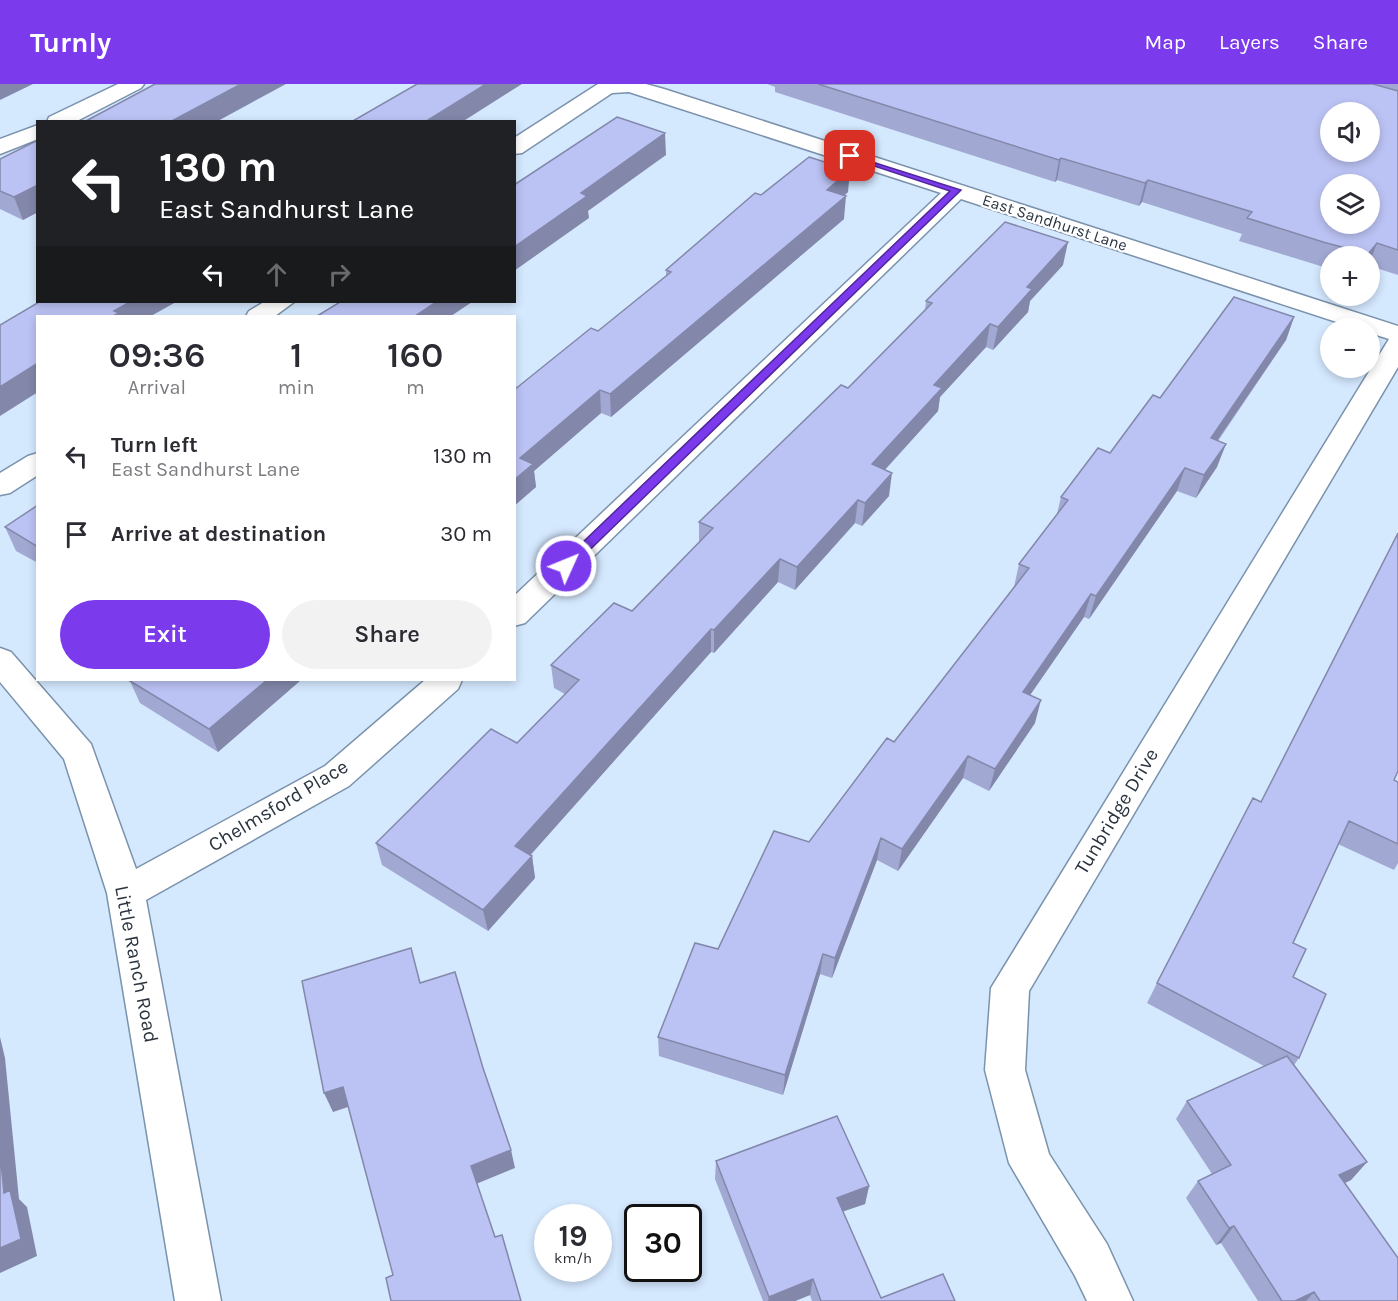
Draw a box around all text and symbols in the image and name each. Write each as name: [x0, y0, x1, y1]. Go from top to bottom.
text: Turnly: [30, 26, 111, 59]
text: Map: [1144, 30, 1186, 54]
text: Layers: [1219, 30, 1280, 54]
text: Share: [1313, 30, 1368, 54]
map controls: [1320, 102, 1380, 378]
button: sound: [1320, 102, 1380, 162]
pin: [824, 130, 875, 181]
icon: arrive: [833, 139, 866, 172]
text: 130 m: [159, 142, 277, 192]
icon: left: [60, 144, 138, 222]
button: layers: [1320, 174, 1380, 234]
street label: East Sandhurst Lane: [980, 190, 1130, 255]
text: East Sandhurst Lane: [159, 193, 414, 225]
button: +: [1320, 246, 1380, 306]
icon: left: [197, 258, 230, 291]
icon: ahead: [260, 258, 293, 291]
icon: right: [323, 258, 356, 291]
button: −: [1320, 318, 1380, 378]
text: 09:36: [108, 334, 205, 376]
text: 1: [290, 334, 303, 376]
text: 160: [387, 334, 444, 376]
text: Arrival: [128, 376, 186, 399]
text: min: [278, 376, 315, 399]
text: m: [406, 376, 425, 399]
text: Turn left: [111, 432, 198, 458]
icon: left: [60, 440, 93, 473]
text: 130 m: [433, 443, 492, 469]
text: East Sandhurst Lane: [111, 458, 300, 481]
icon: arrive: [60, 518, 93, 551]
text: Arrive at destination: [111, 521, 326, 547]
text: 30 m: [440, 521, 492, 547]
position arrow: [534, 534, 598, 598]
button: Exit: [60, 600, 270, 669]
button: Share: [282, 600, 492, 669]
street label: Tunbridge Drive: [1070, 744, 1163, 878]
street label: Chelmsford Place: [204, 755, 352, 856]
street label: Little Ranch Road: [110, 884, 163, 1045]
speed limit sign: 30: [624, 1204, 702, 1282]
text: 19: [558, 1218, 587, 1254]
text: km/h: [554, 1249, 592, 1267]

